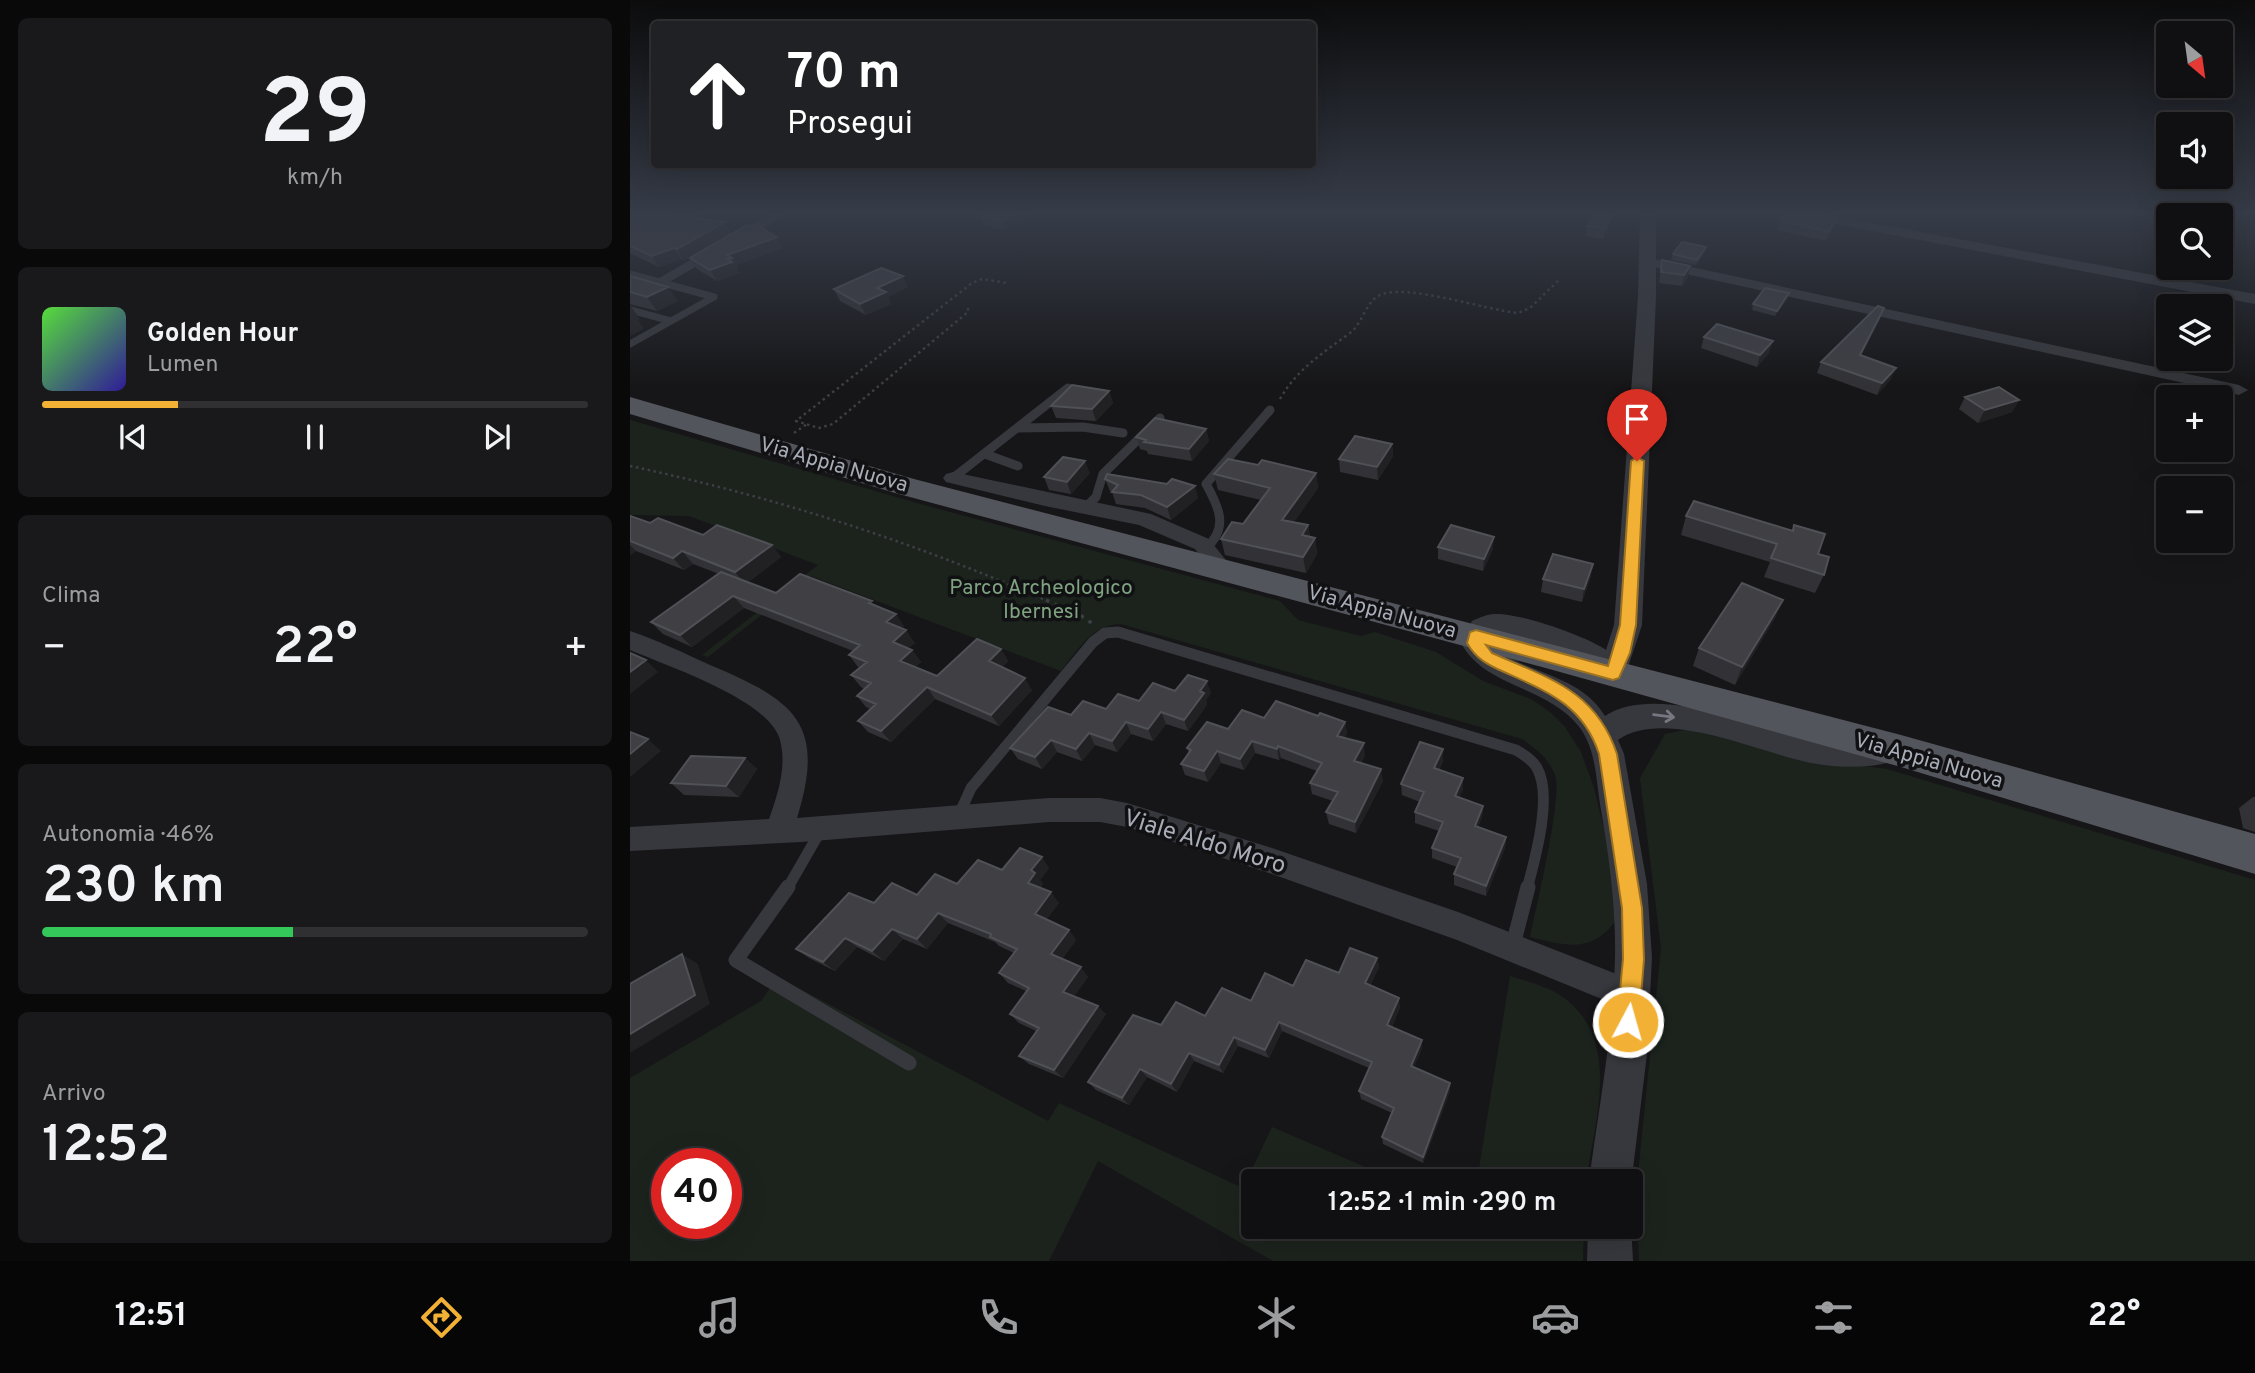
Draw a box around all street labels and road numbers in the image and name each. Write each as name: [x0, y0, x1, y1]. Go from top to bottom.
street label: Via Appia Nuova: [756, 431, 911, 499]
street label: Via Appia Nuova: [1304, 580, 1459, 645]
street label: Via Appia Nuova: [1851, 727, 2006, 795]
street label: Viale Aldo Moro: [1120, 804, 1289, 882]

